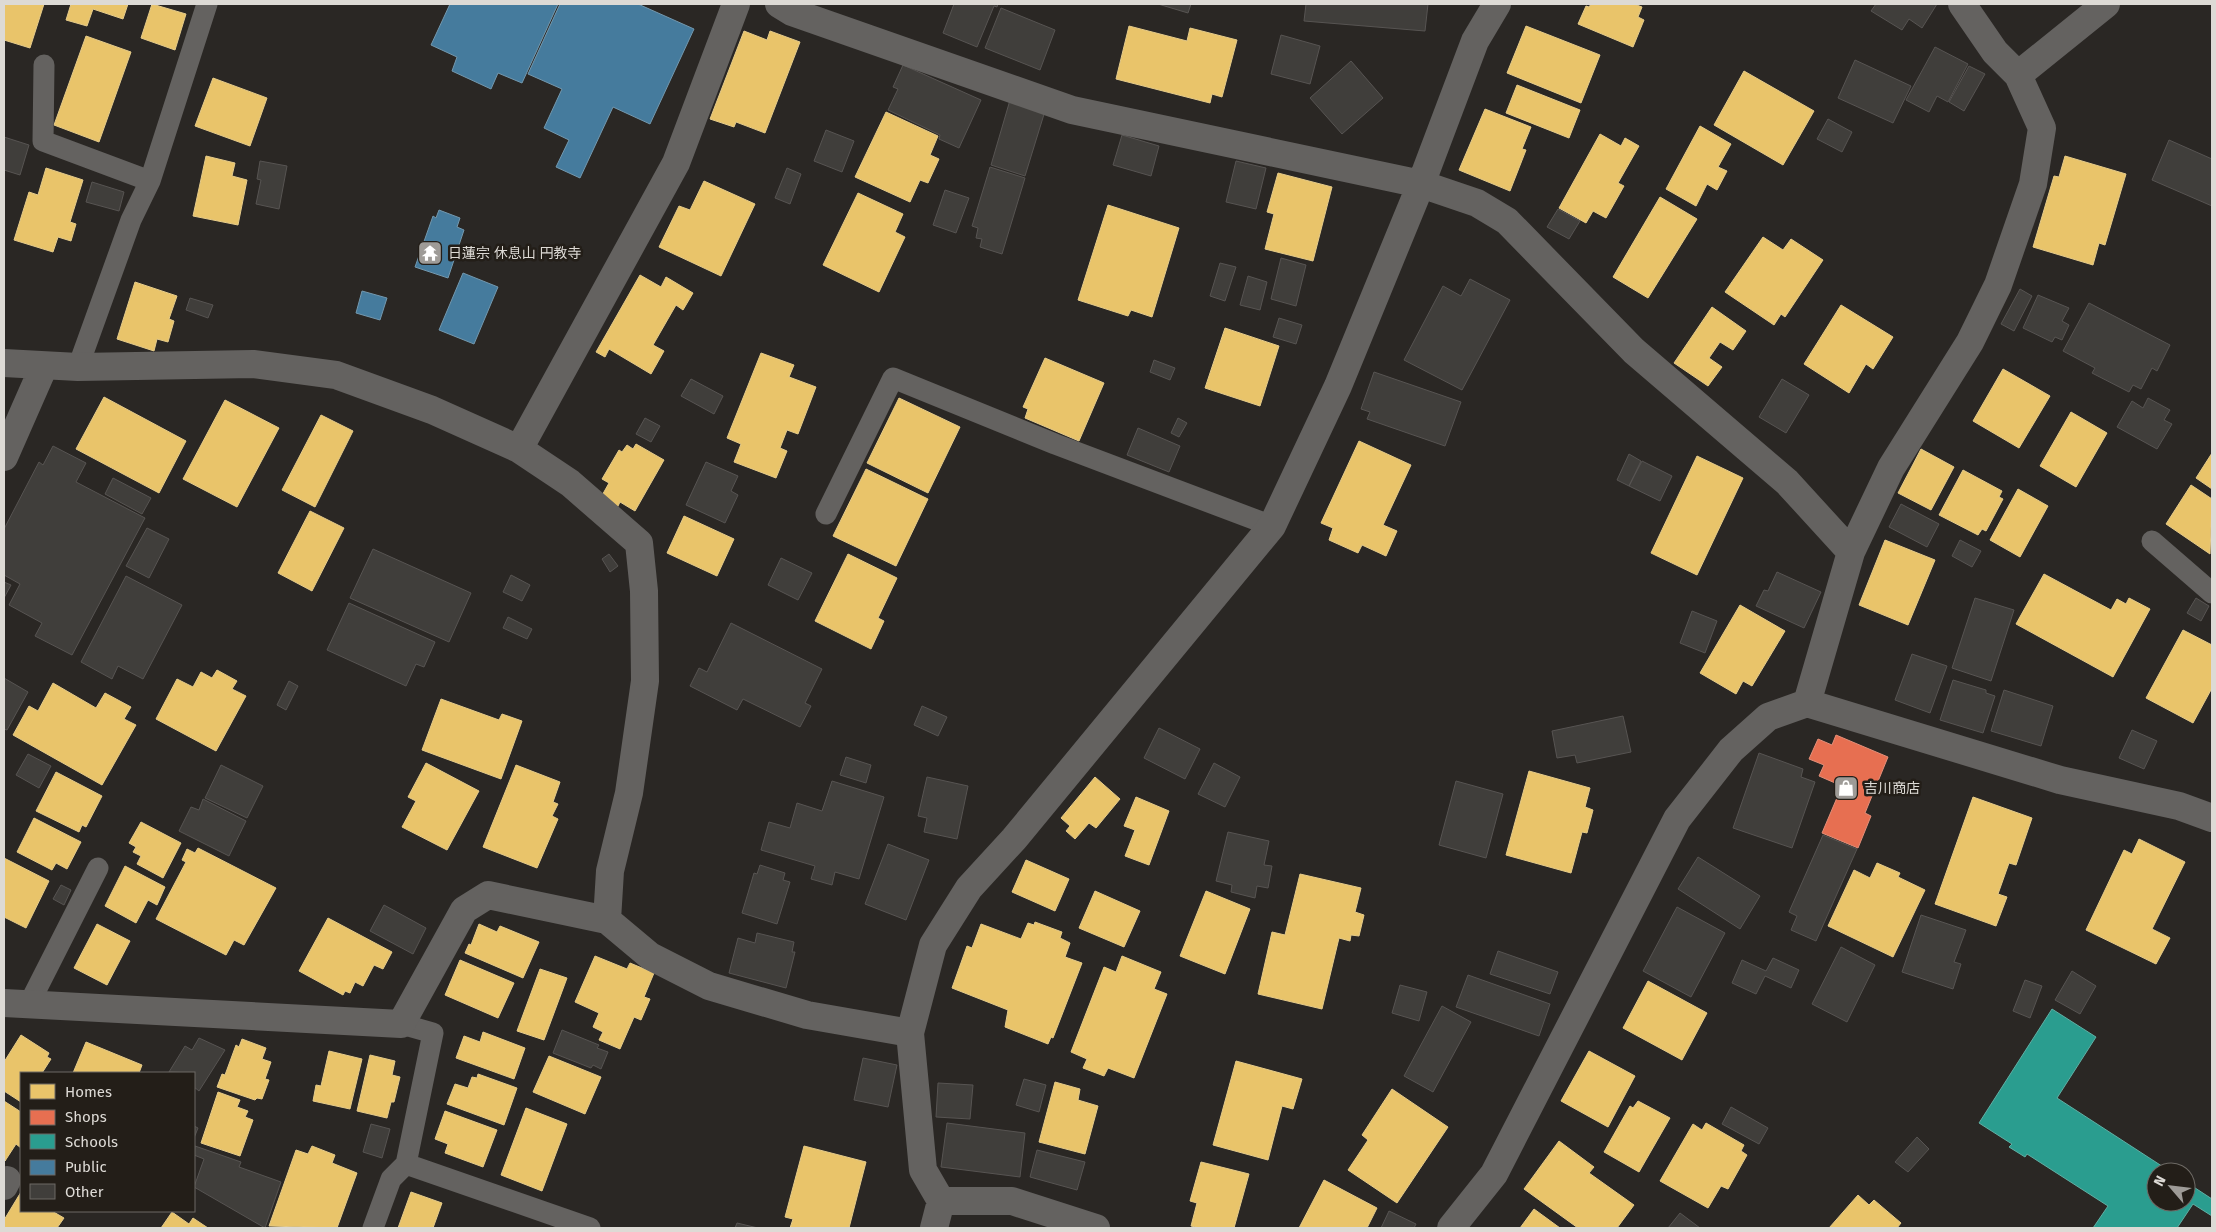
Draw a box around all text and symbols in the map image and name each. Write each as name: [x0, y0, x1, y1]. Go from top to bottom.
temple icon: 日蓮宗 休息山 円教寺: [417, 240, 443, 266]
place label: 日蓮宗 休息山 円教寺: [448, 245, 581, 262]
shop icon: 吉川商店: [1833, 775, 1859, 801]
place label: 吉川商店: [1864, 780, 1920, 797]
legend: [20, 1072, 195, 1212]
text: Homes: [65, 1083, 112, 1101]
text: Shops: [65, 1108, 107, 1126]
text: Schools: [65, 1133, 118, 1151]
text: Public: [65, 1158, 107, 1176]
north arrow: [2146, 1162, 2196, 1212]
text: N: [2150, 1173, 2170, 1189]
text: Other: [65, 1183, 104, 1201]

